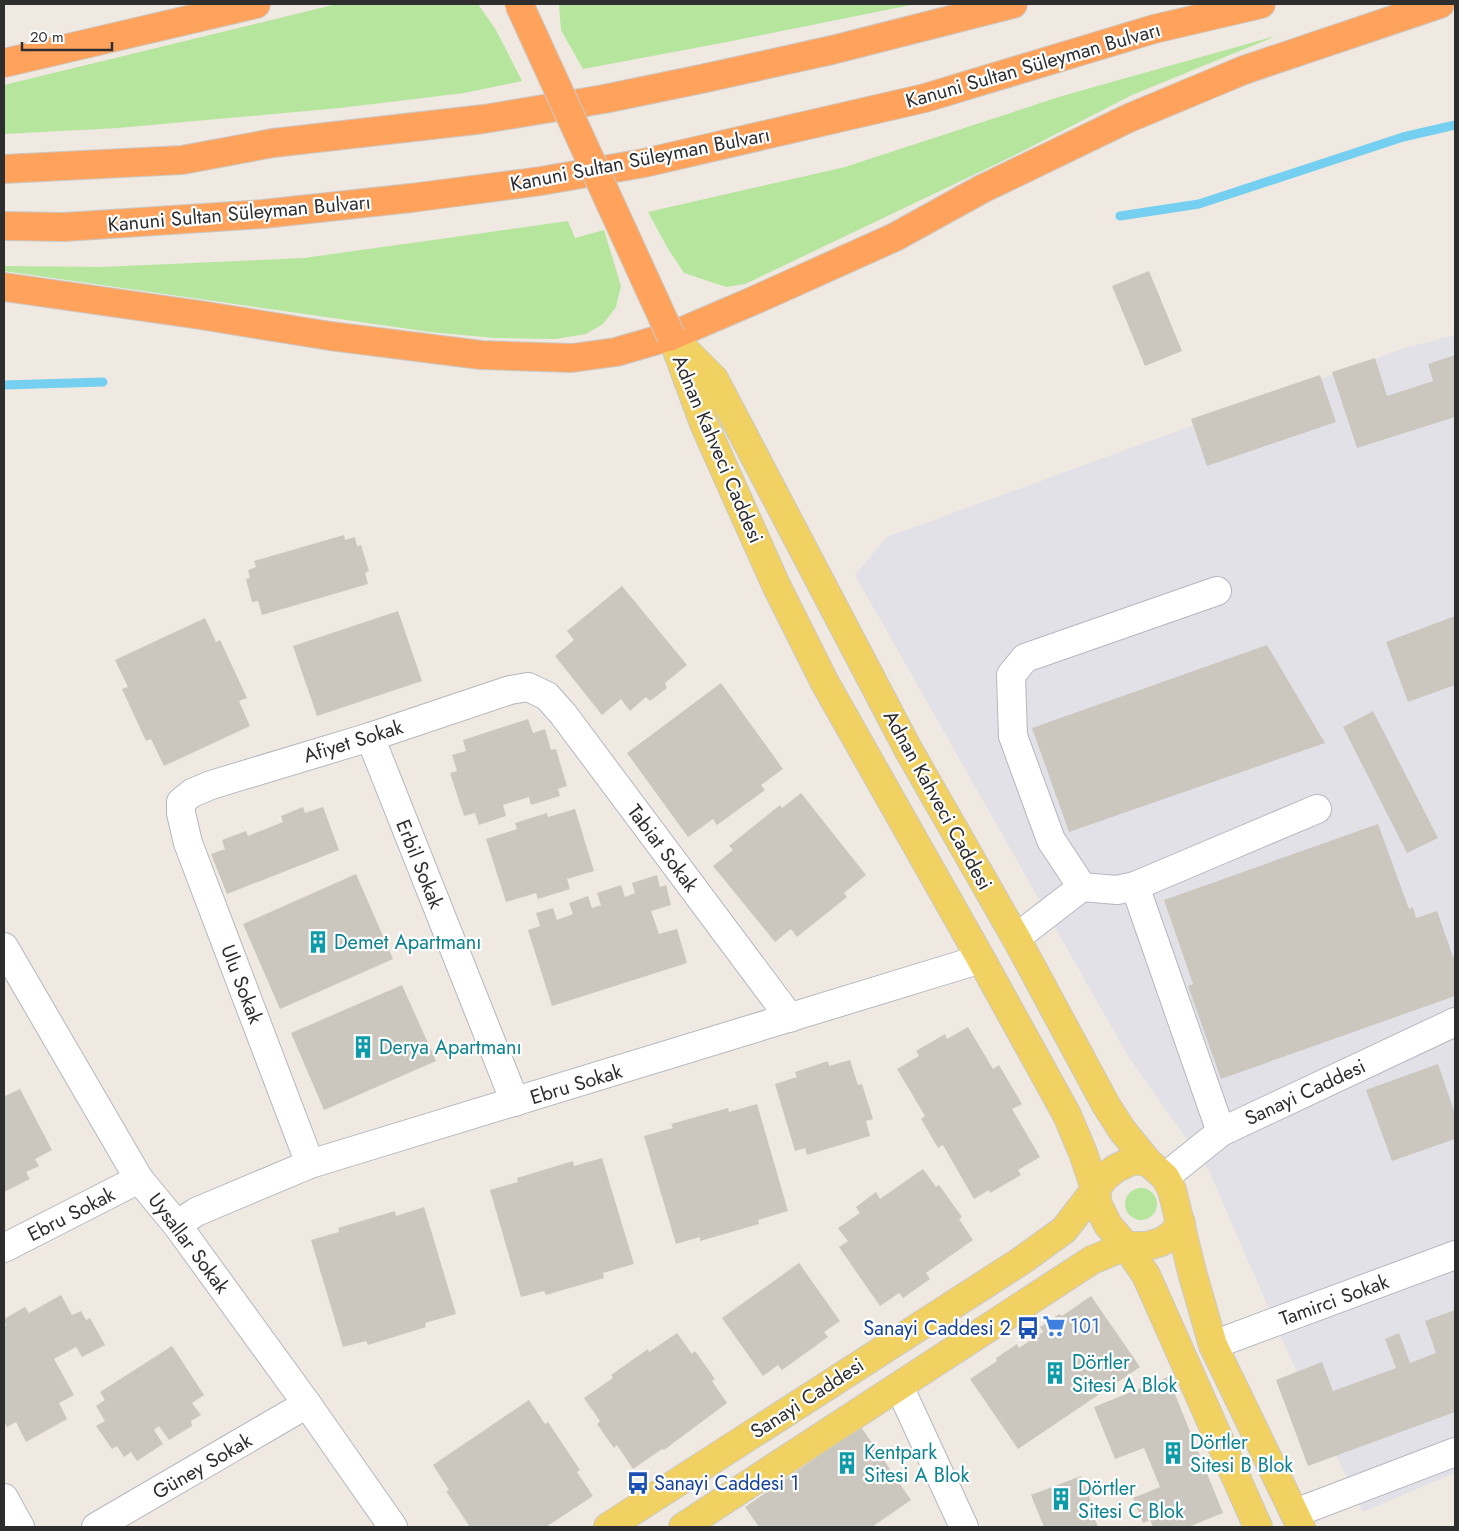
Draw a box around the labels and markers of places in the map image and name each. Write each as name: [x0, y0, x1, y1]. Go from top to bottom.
place label: Demet Apartmanı: [334, 928, 481, 957]
building icon: Demet Apartmanı: [305, 929, 331, 955]
place label: Derya Apartmanı: [379, 1033, 522, 1062]
building icon: Derya Apartmanı: [350, 1034, 376, 1060]
place label: 101: [1070, 1312, 1100, 1341]
supermarket icon: 101: [1041, 1313, 1067, 1339]
place label: Sanayi Caddesi 2: [863, 1314, 1011, 1343]
bus stop icon: Sanayi Caddesi 2: [1015, 1315, 1041, 1341]
place label: Dörtler Sitesi A Blok: [1072, 1348, 1177, 1400]
building icon: Dörtler Sitesi A Blok: [1042, 1360, 1068, 1386]
place label: Dörtler Sitesi B Blok: [1190, 1428, 1293, 1480]
place label: Kentpark Sitesi A Blok: [864, 1438, 969, 1490]
building icon: Dörtler Sitesi B Blok: [1160, 1440, 1186, 1466]
building icon: Kentpark Sitesi A Blok: [834, 1450, 860, 1476]
place label: Sanayi Caddesi 1: [654, 1469, 799, 1498]
bus stop icon: Sanayi Caddesi 1: [625, 1470, 651, 1496]
place label: Dörtler Sitesi C Blok: [1078, 1474, 1184, 1526]
building icon: Dörtler Sitesi C Blok: [1048, 1486, 1074, 1512]

